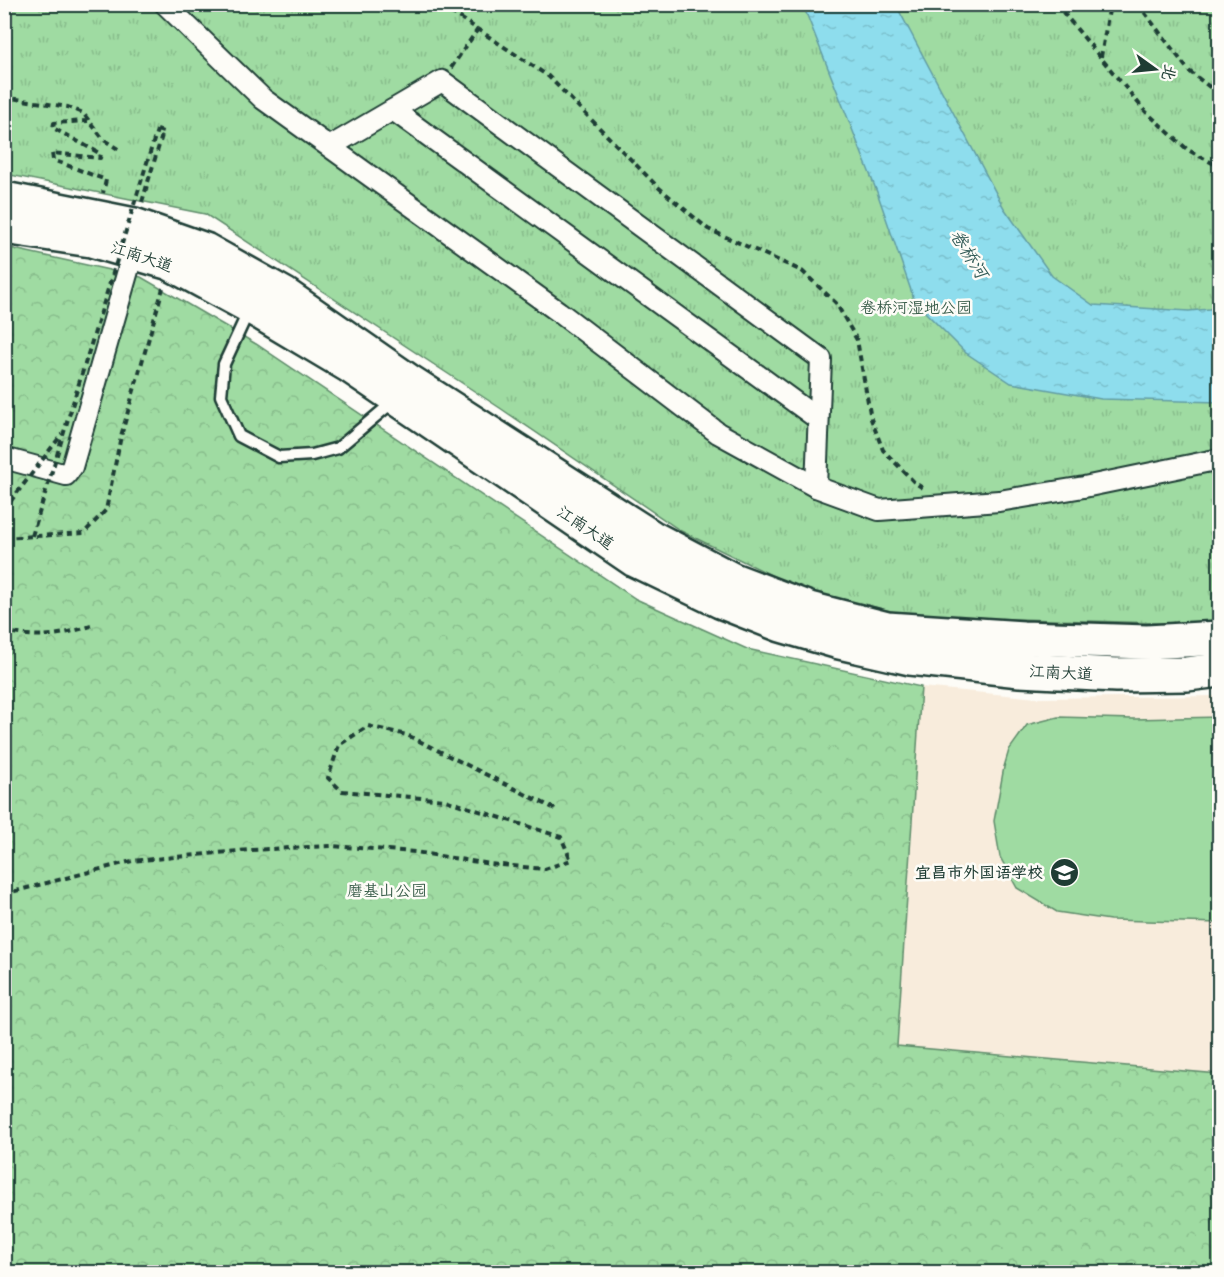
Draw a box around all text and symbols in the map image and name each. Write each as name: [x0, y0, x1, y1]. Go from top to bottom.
north arrow: [1125, 39, 1185, 99]
text: 北: [1157, 62, 1181, 83]
water label: 卷桥河: [945, 225, 995, 286]
street label: 江南大道: [108, 237, 176, 276]
park label: 卷桥河湿地公园: [860, 297, 972, 318]
street label: 江南大道: [553, 501, 618, 554]
street label: 江南大道: [1028, 660, 1093, 685]
school or university icon: 宜昌市外国语学校: [1048, 856, 1080, 888]
place label: 宜昌市外国语学校: [915, 862, 1043, 883]
park label: 磨基山公园: [347, 880, 427, 901]

